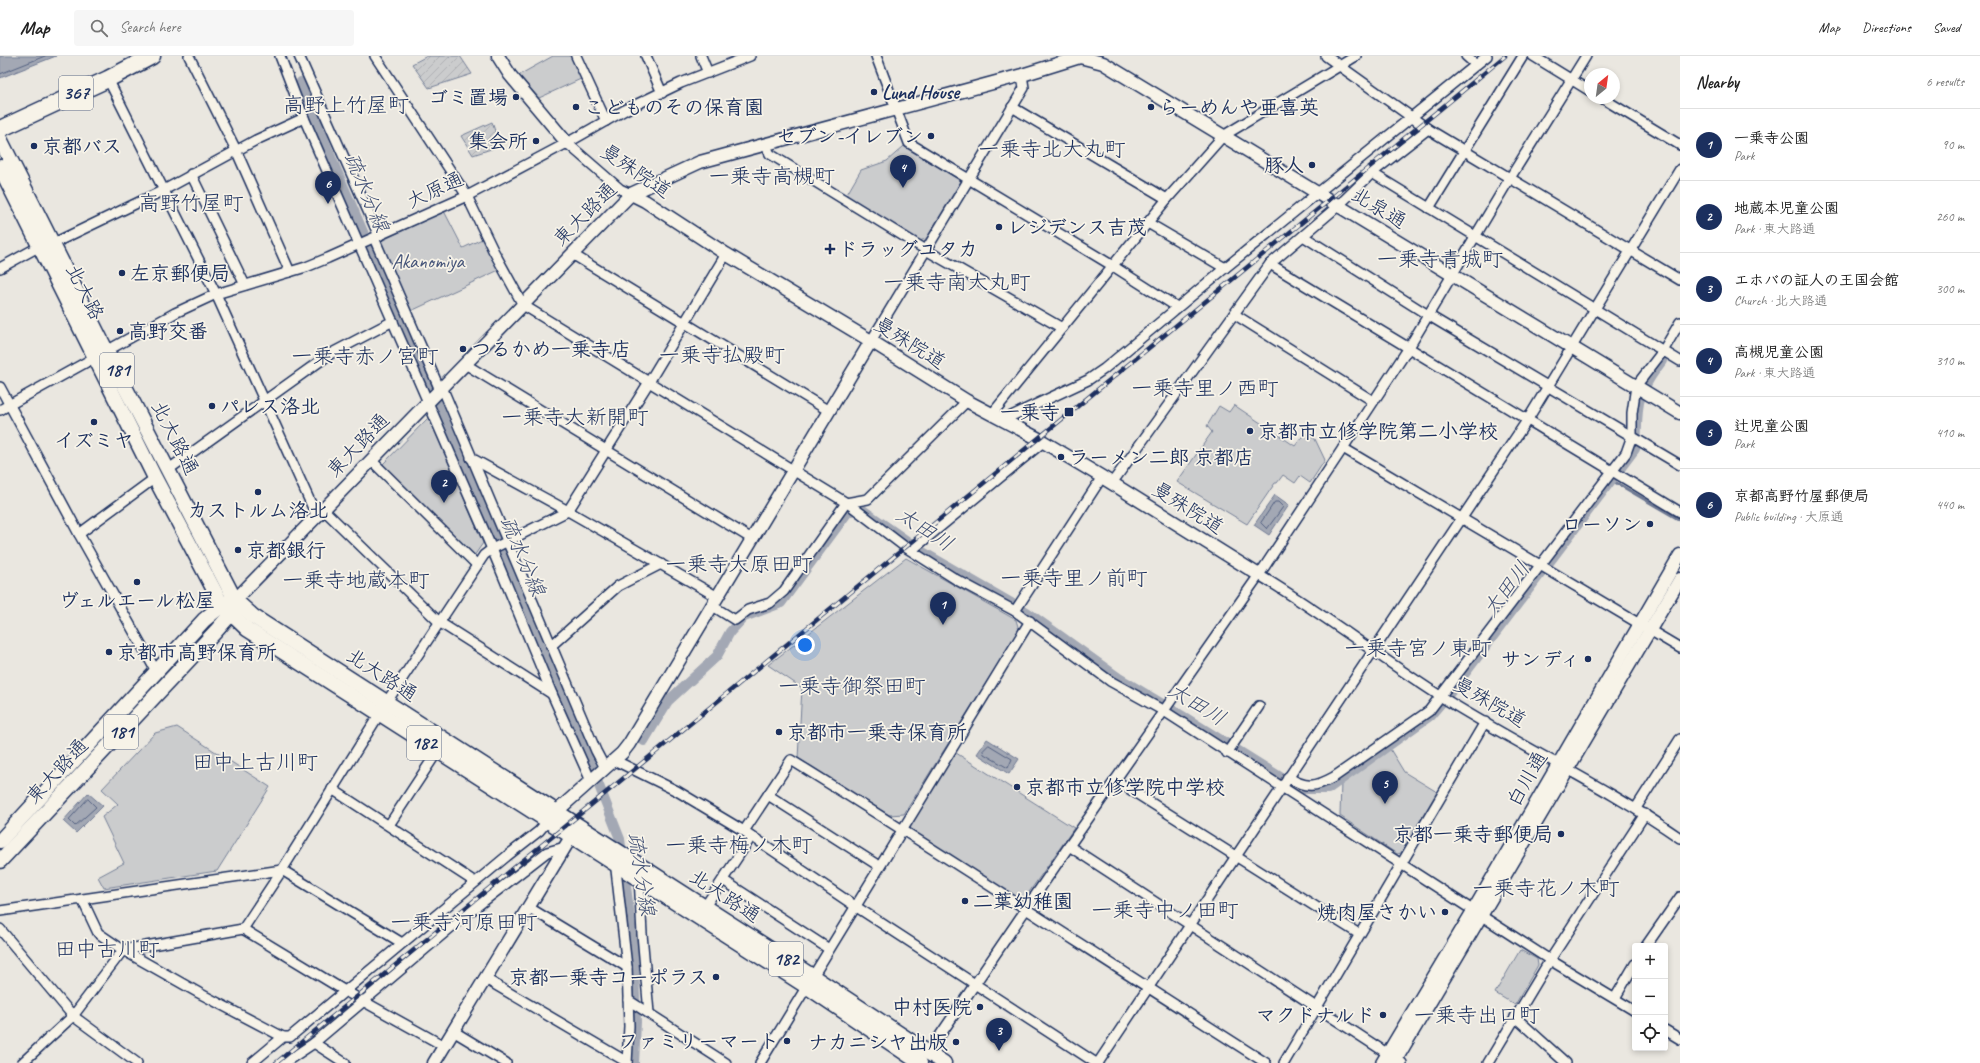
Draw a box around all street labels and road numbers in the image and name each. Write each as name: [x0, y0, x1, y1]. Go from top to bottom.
road number: 367: [59, 76, 93, 110]
street label: 曼殊院道: [596, 138, 676, 204]
street label: 大原通: [403, 166, 467, 214]
street label: 東大路通: [548, 177, 622, 251]
street label: 北泉通: [1347, 182, 1411, 234]
street label: 北大路: [60, 260, 110, 324]
street label: 曼殊院道: [869, 311, 951, 375]
road number: 181: [100, 353, 134, 387]
street label: 北大路通: [146, 397, 204, 479]
street label: 東大路通: [321, 408, 395, 482]
street label: 曼殊院道: [1147, 476, 1229, 540]
street label: 北大路通: [342, 643, 422, 707]
street label: 曼殊院道: [1449, 671, 1531, 733]
road number: 181: [104, 715, 138, 749]
road number: 182: [407, 726, 441, 760]
street label: 東大路通: [21, 733, 93, 809]
street label: 白川通: [1501, 747, 1553, 811]
street label: 北大路通: [685, 864, 765, 928]
road number: 182: [769, 942, 803, 976]

